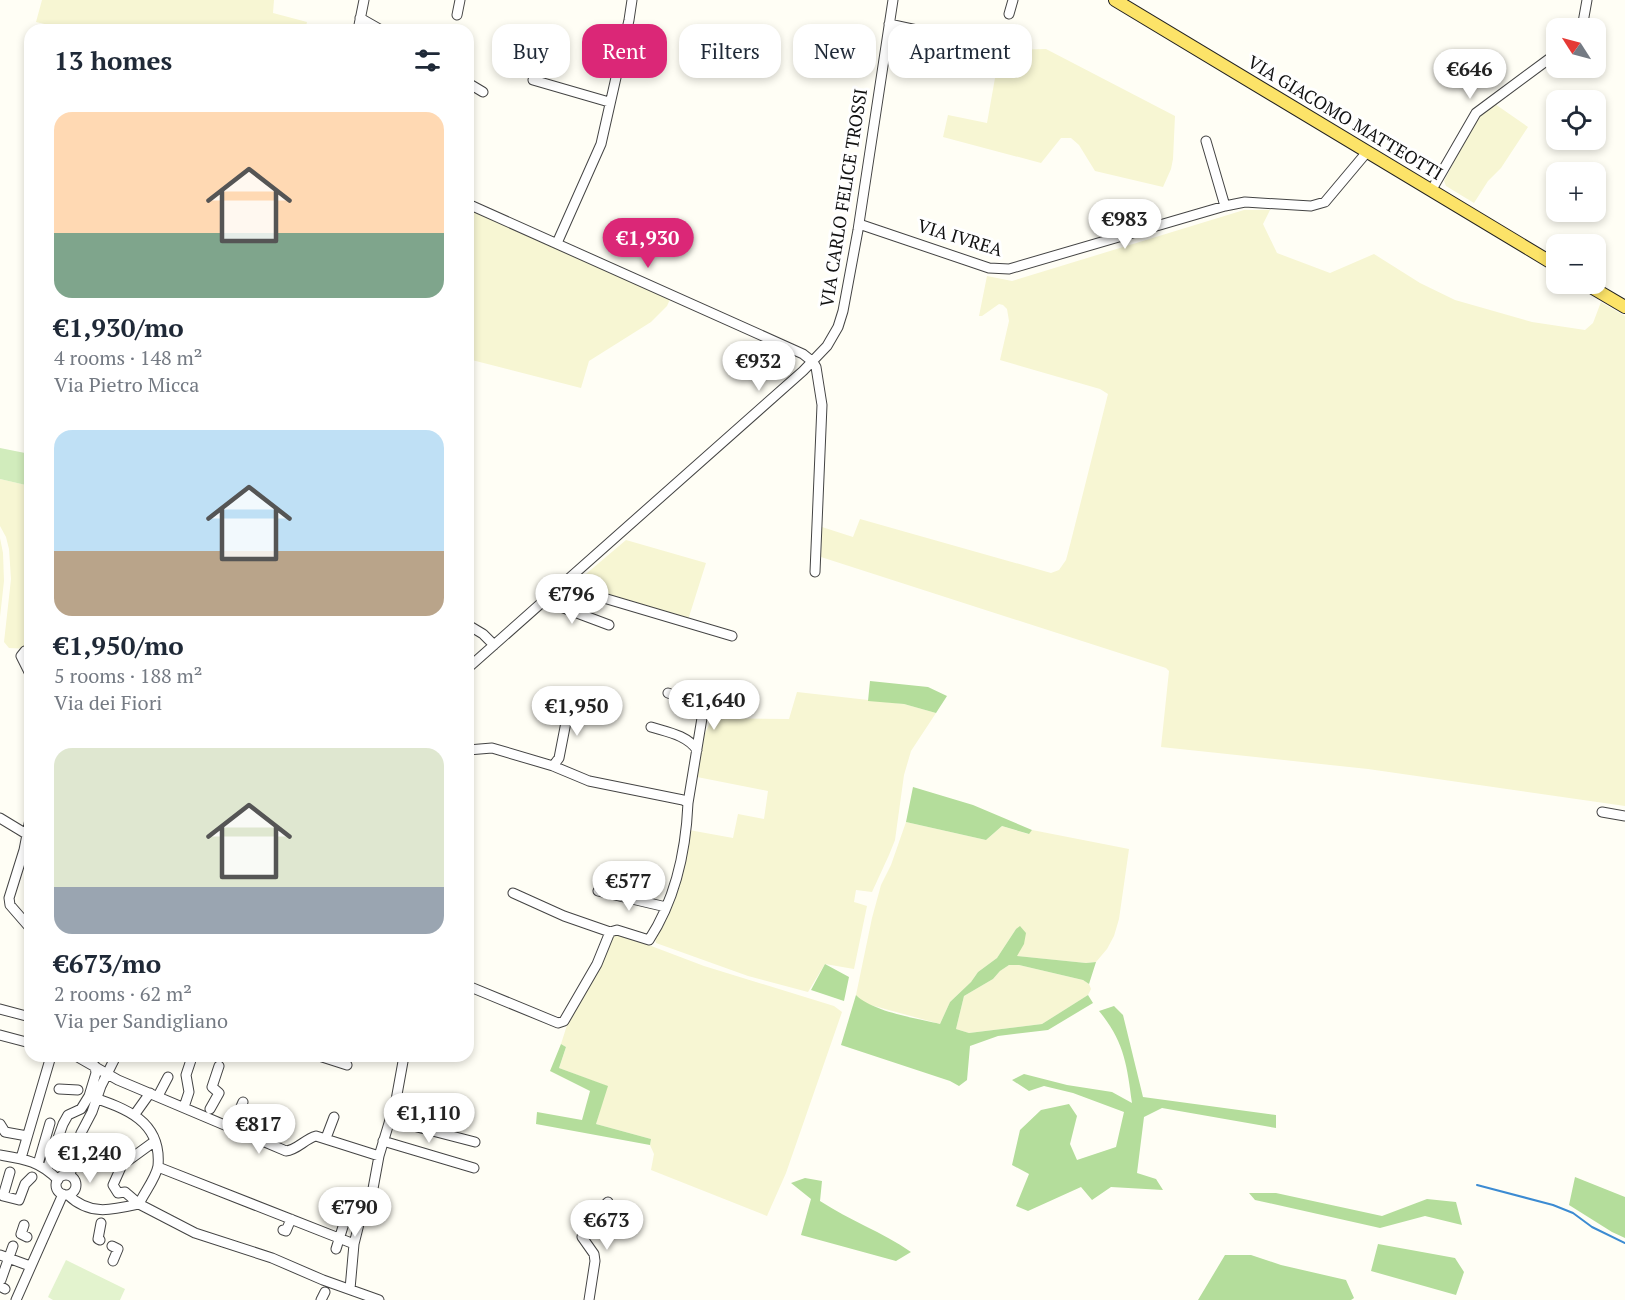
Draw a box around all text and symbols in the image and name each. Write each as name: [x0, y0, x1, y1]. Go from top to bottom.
north arrow: [1546, 18, 1606, 78]
map controls: [1546, 18, 1606, 294]
chip: Buy: [492, 24, 570, 78]
chip: Rent: [582, 24, 667, 78]
chip: Filters: [679, 24, 781, 78]
chip: New: [793, 24, 876, 78]
chip: Apartment: [888, 24, 1032, 78]
text: 13 homes: [54, 43, 172, 77]
icon: filters: [411, 44, 444, 77]
street label: VIA GIACOMO MATTEOTTI: [1244, 49, 1447, 185]
pin: €646: [1434, 49, 1506, 100]
text: €646: [1447, 55, 1493, 82]
street label: VIA CARLO FELICE TROSSI: [814, 87, 872, 309]
button: locate: [1546, 90, 1606, 150]
icon: home: [195, 151, 303, 259]
button: +: [1546, 162, 1606, 222]
pin: €983: [1089, 199, 1161, 250]
text: €983: [1102, 205, 1148, 232]
street label: VIA IVREA: [915, 213, 1006, 262]
pin: €1,930: [599, 218, 697, 269]
text: €1,930: [617, 224, 679, 251]
button: −: [1546, 234, 1606, 294]
text: €1,930/mo: [54, 310, 184, 344]
pin: €932: [723, 341, 795, 392]
text: 4 rooms · 148 m²: [54, 344, 202, 371]
text: €932: [736, 347, 782, 374]
text: Via Pietro Micca: [54, 371, 199, 398]
icon: home: [195, 469, 303, 577]
pin: €796: [536, 574, 608, 625]
text: €796: [549, 580, 595, 607]
text: €1,950/mo: [54, 628, 184, 662]
text: 5 rooms · 188 m²: [54, 662, 202, 689]
pin: €1,640: [665, 680, 763, 731]
pin: €1,950: [528, 686, 626, 737]
text: €1,640: [683, 686, 745, 713]
text: Via dei Fiori: [54, 689, 162, 716]
text: €1,950: [546, 692, 608, 719]
icon: home: [195, 787, 303, 895]
pin: €577: [593, 861, 665, 912]
text: €577: [606, 867, 652, 894]
text: €673/mo: [54, 946, 161, 980]
text: 2 rooms · 62 m²: [54, 980, 192, 1007]
text: Via per Sandigliano: [54, 1007, 228, 1034]
pin: €1,110: [380, 1093, 478, 1144]
text: €1,110: [398, 1099, 460, 1126]
pin: €817: [223, 1104, 295, 1155]
text: €817: [236, 1110, 282, 1137]
pin: €1,240: [41, 1133, 139, 1184]
text: €1,240: [59, 1139, 121, 1166]
pin: €790: [319, 1187, 391, 1238]
text: €790: [332, 1193, 378, 1220]
pin: €673: [571, 1200, 643, 1251]
text: €673: [584, 1206, 630, 1233]

